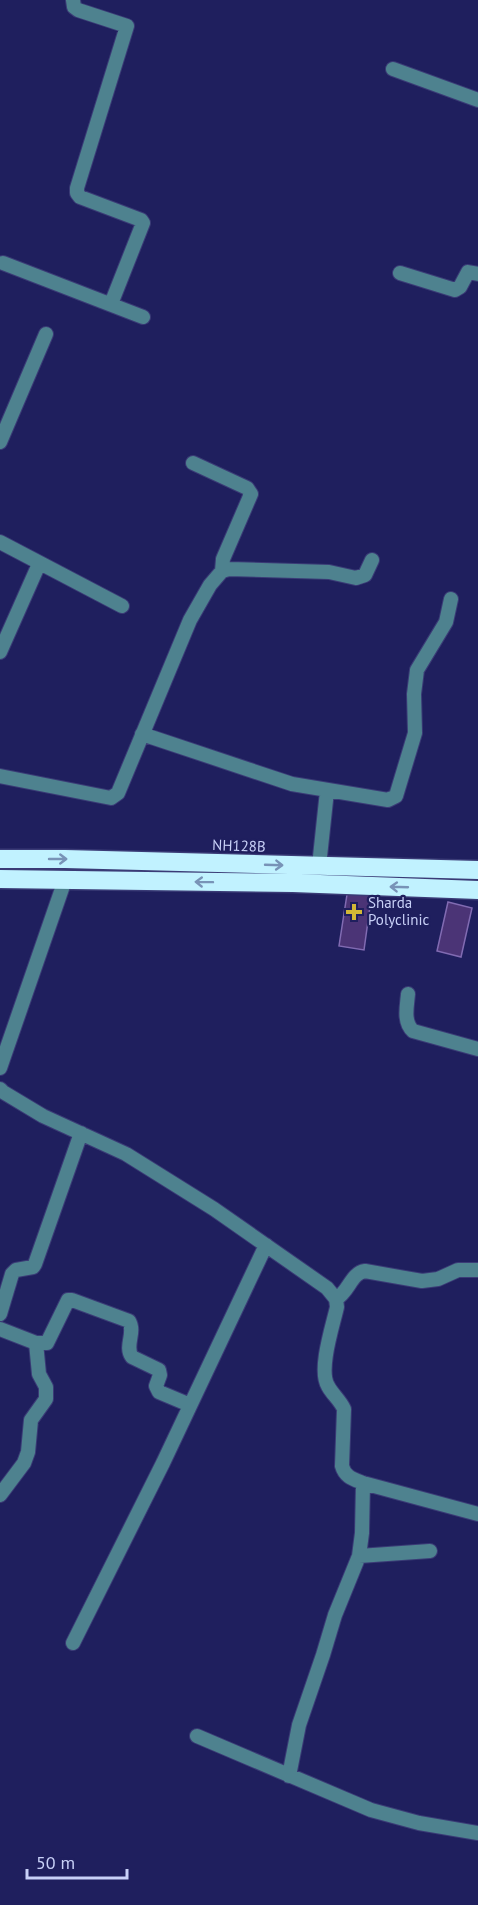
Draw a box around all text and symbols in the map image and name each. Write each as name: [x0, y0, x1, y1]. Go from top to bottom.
street label: NH128B: [212, 835, 266, 856]
one-way arrow: [48, 853, 68, 865]
one-way arrow: [264, 859, 284, 870]
one-way arrow: [194, 876, 214, 888]
one-way arrow: [389, 881, 409, 893]
place label: Sharda Polyclinic: [368, 893, 429, 929]
marker: Sharda Polyclinic: [345, 903, 363, 921]
scale bar: [27, 1842, 128, 1880]
text: 50 m: [36, 1851, 75, 1874]

